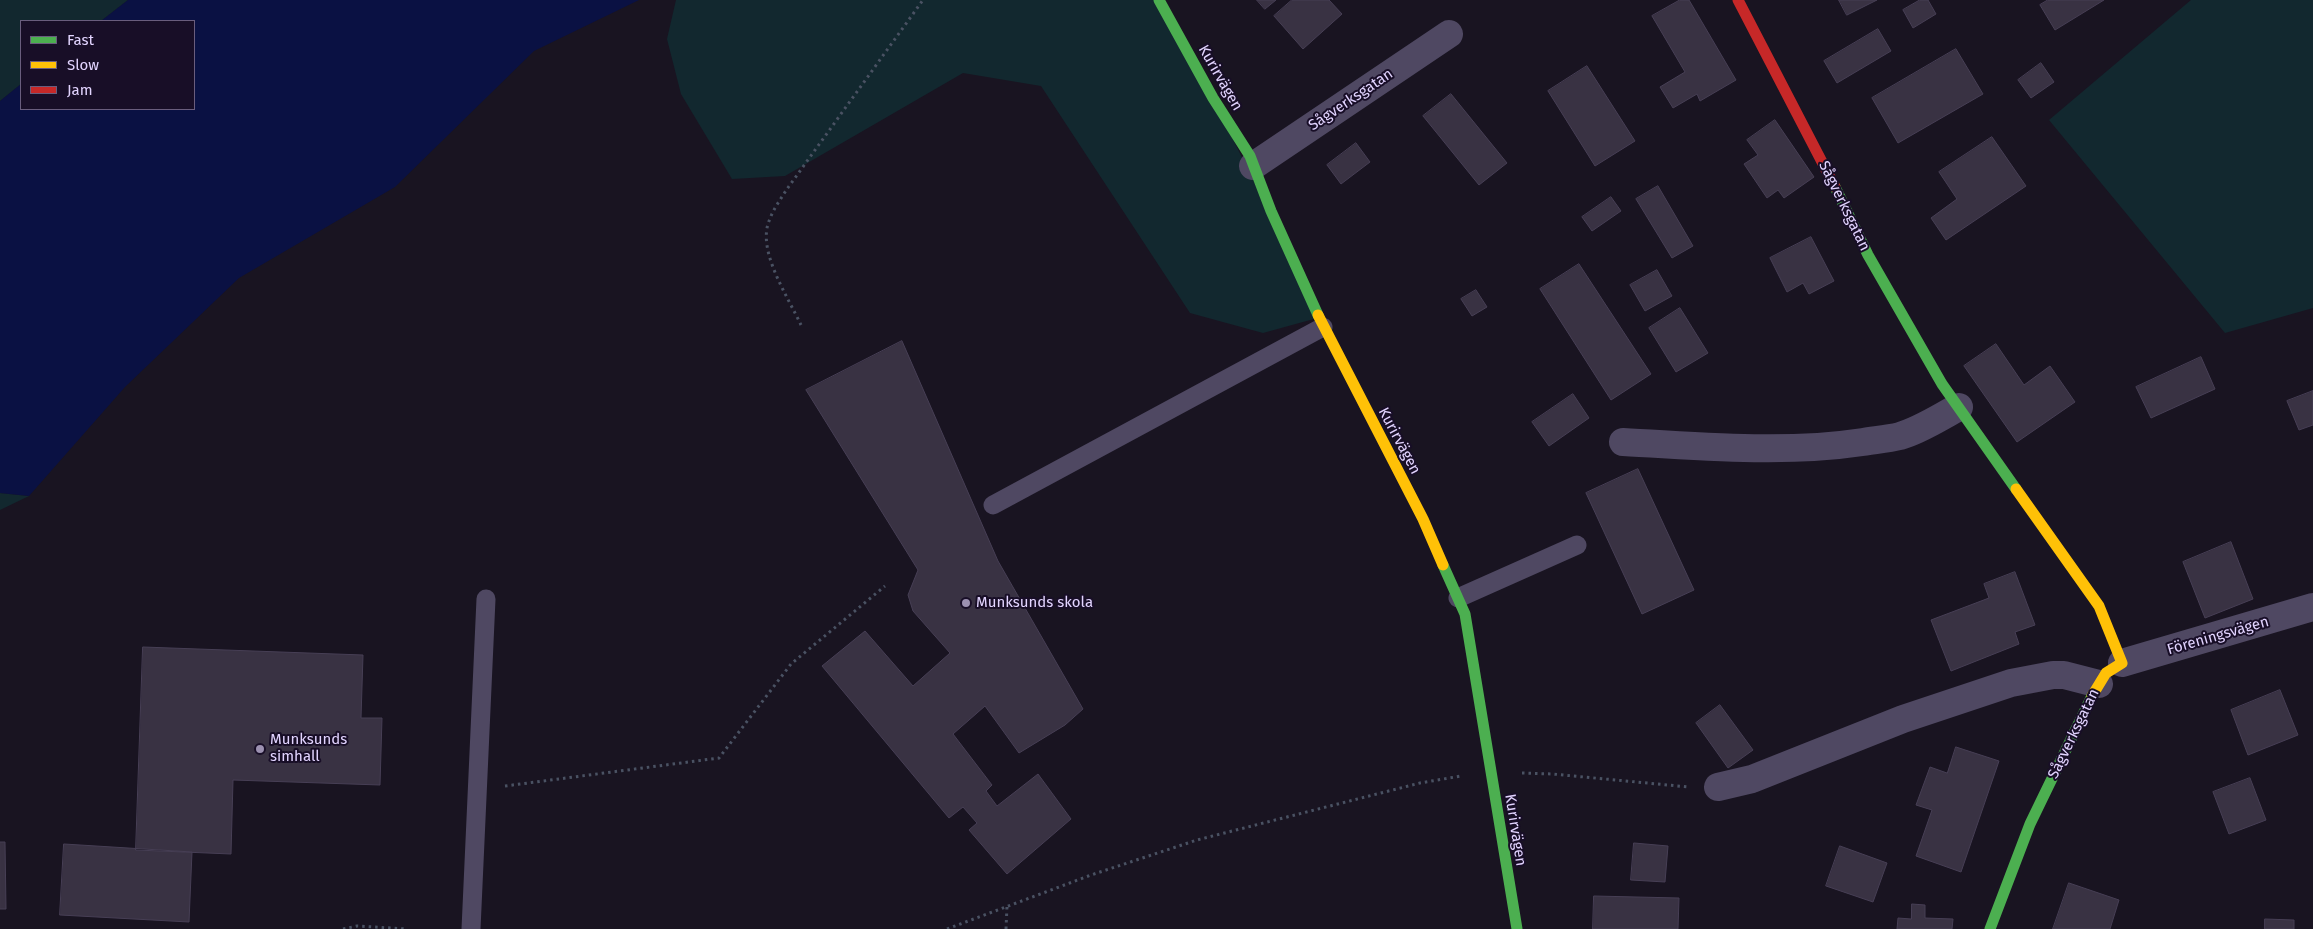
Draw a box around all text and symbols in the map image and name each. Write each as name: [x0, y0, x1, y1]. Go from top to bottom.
legend: [20, 20, 195, 110]
text: Fast: [67, 31, 94, 49]
street label: Kurirvägen: [1194, 42, 1246, 114]
text: Slow: [67, 56, 99, 74]
street label: Sågverksgatan: [1305, 65, 1397, 135]
text: Jam: [67, 81, 93, 99]
street label: Sågverksgatan: [1814, 158, 1874, 254]
street label: Kurirvägen: [1374, 405, 1424, 477]
place label: Munksunds skola: [976, 594, 1093, 612]
marker: Munksunds skola: [960, 597, 972, 609]
street label: Föreningsvägen: [2165, 613, 2271, 659]
street label: Sågverksgatan: [2044, 686, 2104, 782]
place label: Munksunds simhall: [270, 731, 347, 766]
marker: Munksunds simhall: [254, 743, 266, 755]
street label: Kurirvägen: [1500, 793, 1530, 867]

